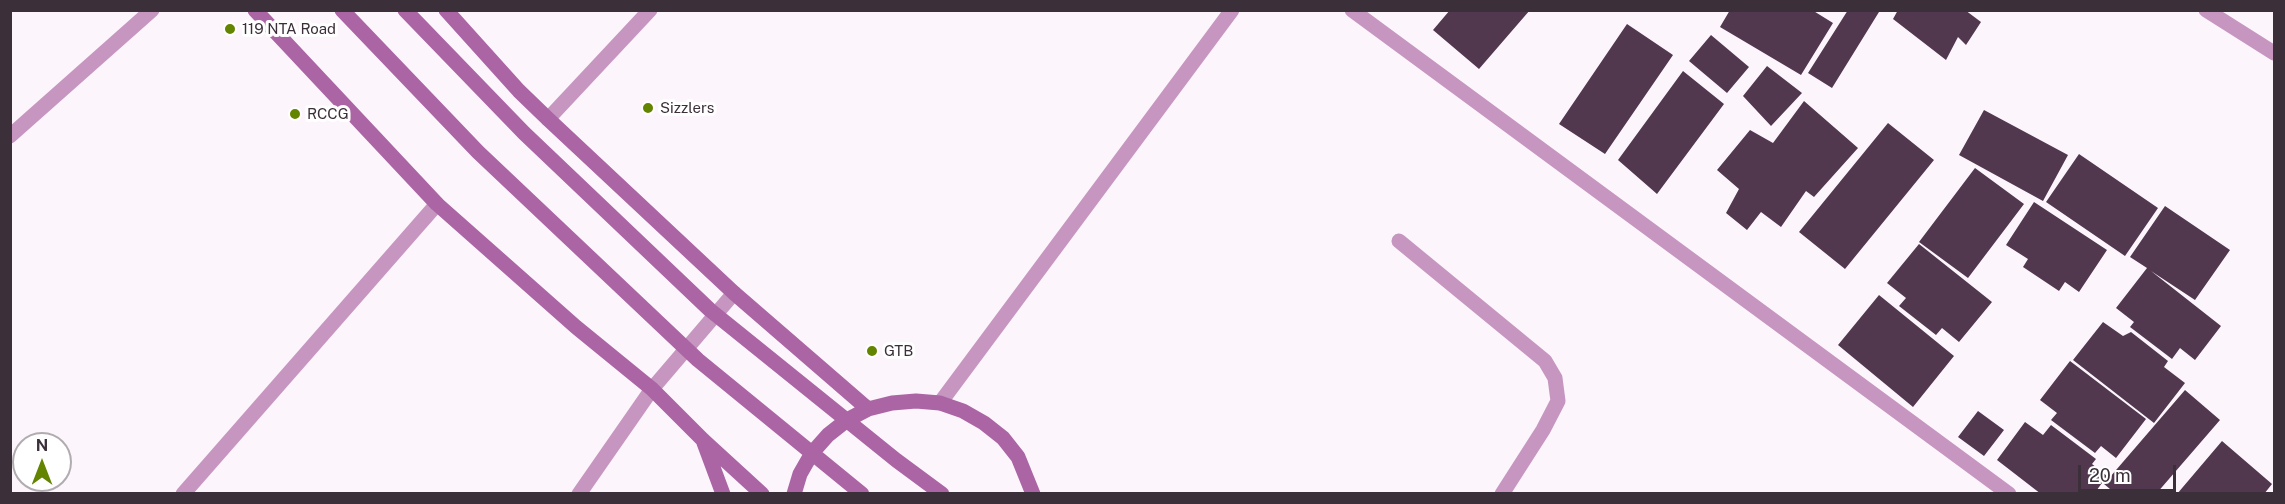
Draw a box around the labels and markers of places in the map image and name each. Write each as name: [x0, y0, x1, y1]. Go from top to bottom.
place label: 119 NTA Road: [242, 20, 336, 38]
marker: 119 NTA Road: [223, 22, 237, 36]
place label: Sizzlers: [660, 99, 714, 117]
marker: Sizzlers: [641, 101, 655, 115]
place label: RCCG: [307, 105, 349, 123]
marker: RCCG: [288, 107, 302, 121]
place label: GTB: [884, 342, 913, 360]
marker: GTB: [865, 344, 879, 358]

